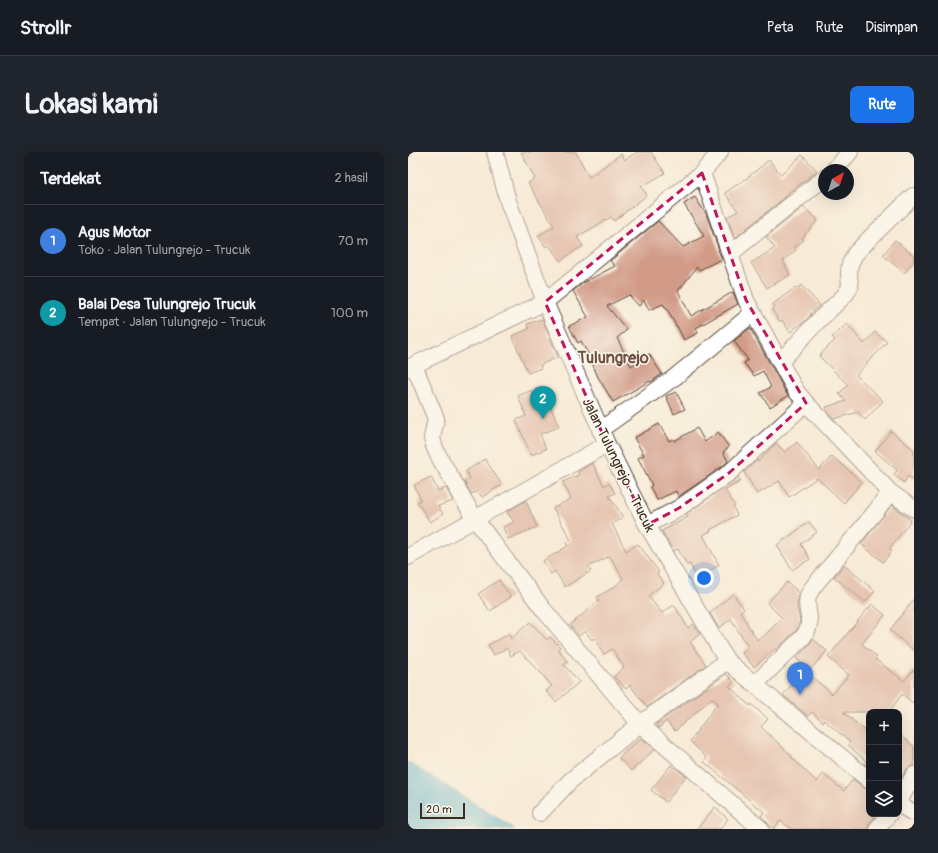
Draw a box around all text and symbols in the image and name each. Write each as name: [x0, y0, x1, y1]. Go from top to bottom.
text: Strollr: [20, 16, 71, 40]
text: Peta: [767, 19, 794, 36]
text: Rute: [816, 19, 843, 36]
text: Disimpan: [865, 19, 918, 36]
button: Rute: [850, 86, 914, 123]
text: Lokasi kami: [24, 87, 158, 122]
north arrow: [818, 164, 854, 200]
text: Terdekat: [40, 168, 101, 189]
text: 2 hasil: [335, 170, 368, 186]
text: Agus Motor: [78, 223, 151, 242]
text: 1: [50, 233, 56, 249]
text: 70 m: [338, 233, 368, 249]
text: Toko · Jalan Tulungrejo - Trucuk: [78, 242, 250, 258]
text: Balai Desa Tulungrejo Trucuk: [78, 295, 256, 314]
text: 2: [49, 305, 57, 321]
text: 100 m: [331, 305, 368, 321]
text: Tempat · Jalan Tulungrejo - Trucuk: [78, 314, 266, 330]
district label: Tulungrejo: [577, 348, 649, 368]
pin: 2: [530, 386, 556, 419]
street label: Jalan Tulungrejo - Trucuk: [579, 395, 659, 535]
your location: [694, 568, 714, 588]
pin: 1: [787, 662, 813, 695]
map controls: [866, 709, 902, 817]
button: +: [866, 709, 902, 745]
button: −: [866, 745, 902, 781]
button: layers: [866, 781, 902, 817]
scale bar: [420, 801, 465, 820]
text: 20 m: [426, 803, 452, 816]

